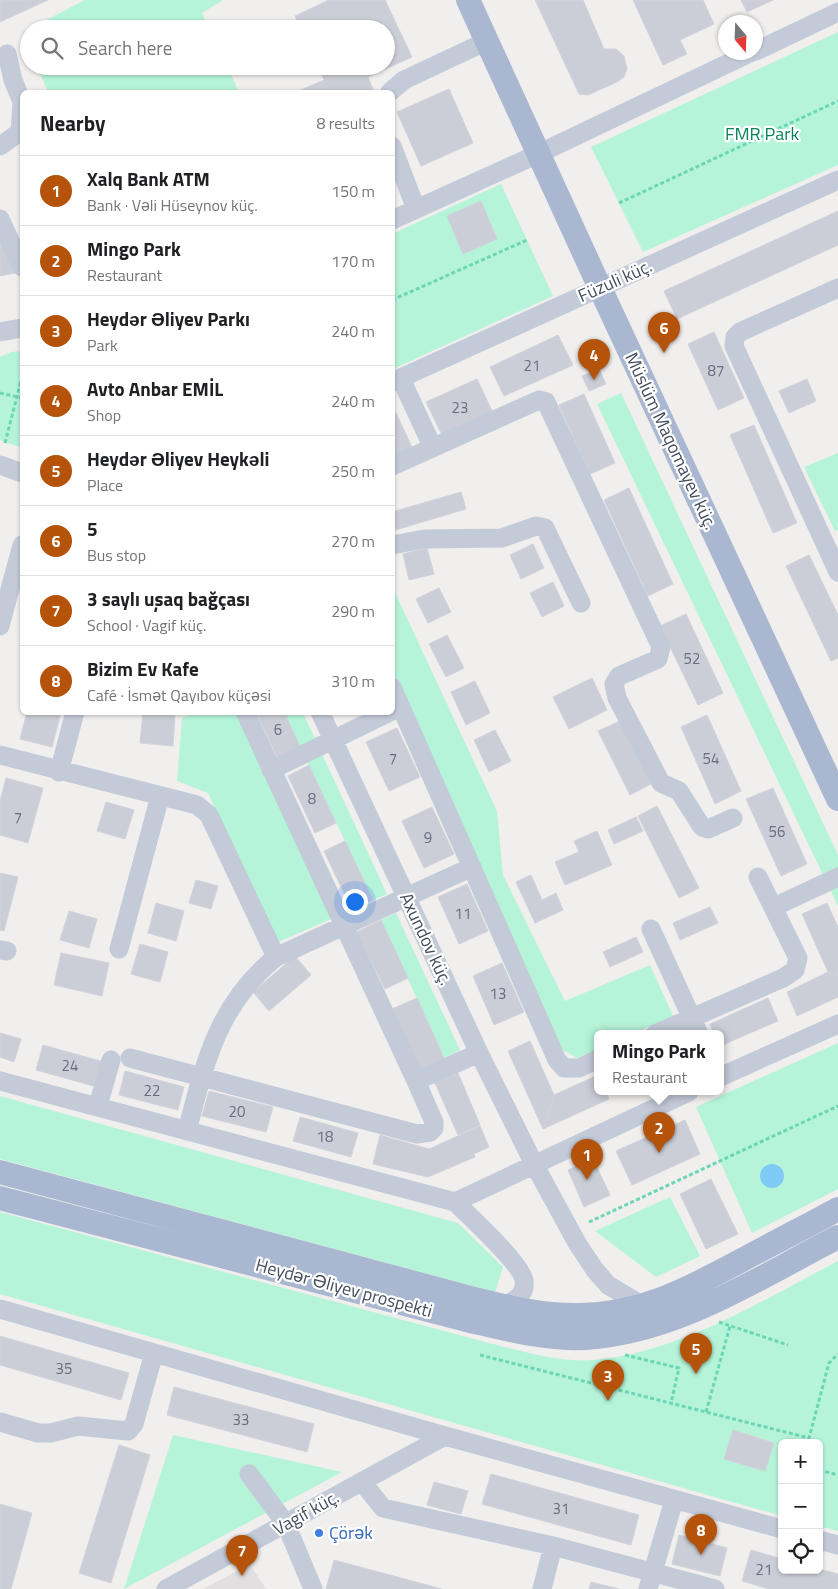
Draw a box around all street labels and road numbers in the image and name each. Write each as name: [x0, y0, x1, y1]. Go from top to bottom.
street label: Füzuli küç.: [573, 252, 656, 309]
street label: Müslüm Maqomayev küç.: [618, 348, 724, 534]
street label: Axundov küç.: [393, 888, 460, 990]
street label: Heydər Əliyev prospekti: [253, 1251, 435, 1324]
street label: Vagif küç.: [268, 1483, 344, 1542]

